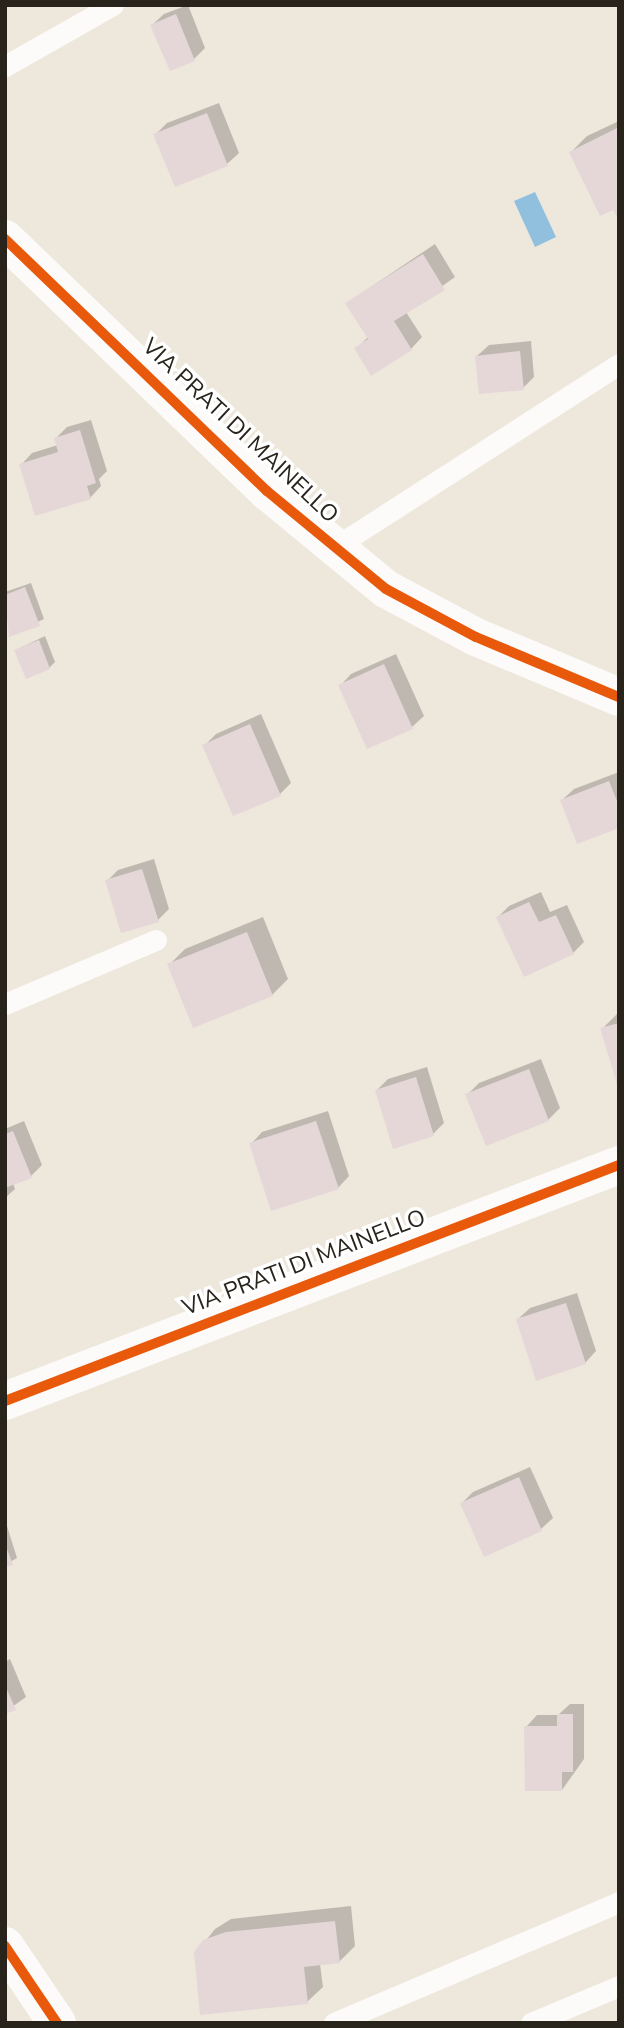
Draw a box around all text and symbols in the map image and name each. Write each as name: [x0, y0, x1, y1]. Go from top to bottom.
street label: VIA PRATI DI MAINELLO: [136, 333, 344, 529]
street label: VIA PRATI DI MAINELLO: [179, 1204, 429, 1322]

